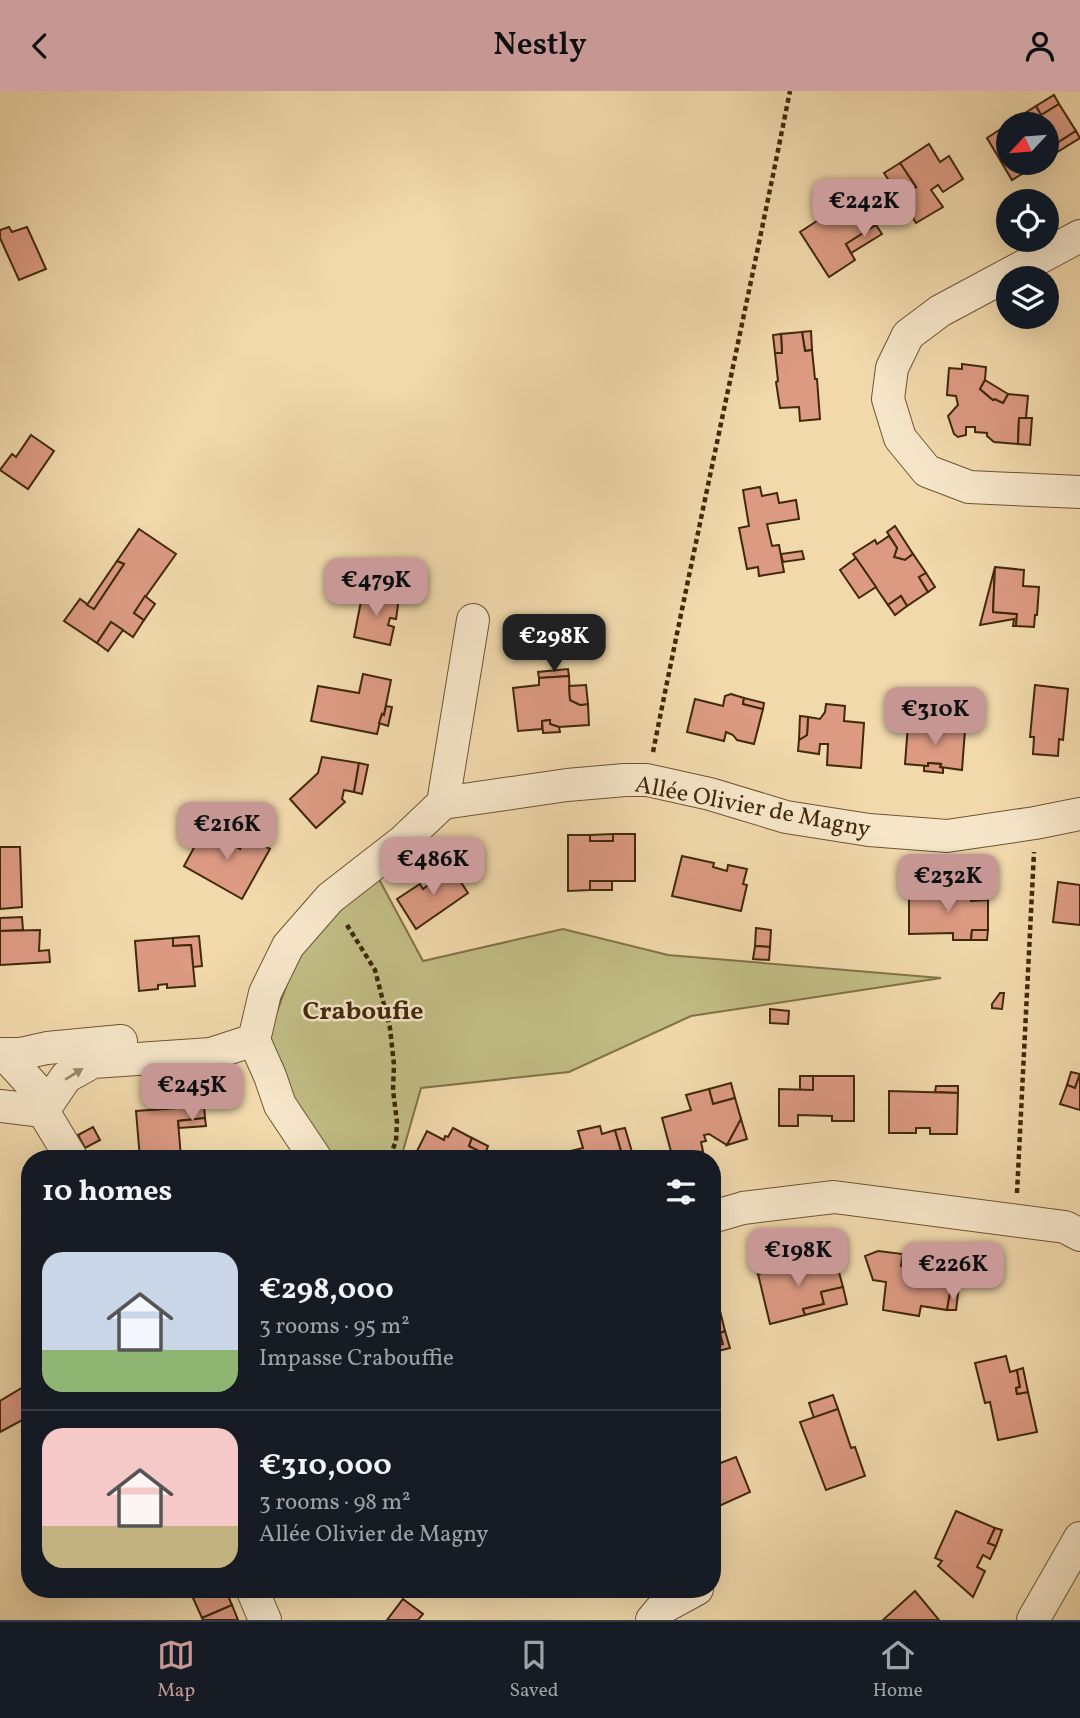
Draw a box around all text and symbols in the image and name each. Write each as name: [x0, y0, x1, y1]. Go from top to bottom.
text: Nestly: [493, 24, 587, 68]
icon: back: [21, 27, 59, 65]
icon: person: [1021, 27, 1059, 65]
north arrow: [996, 112, 1059, 175]
map controls: [996, 112, 1059, 329]
pin: €242K: [815, 179, 913, 239]
text: €242K: [828, 186, 900, 218]
button: locate: [996, 189, 1059, 252]
button: layers: [996, 266, 1059, 329]
pin: €479K: [327, 559, 425, 618]
text: €479K: [341, 565, 411, 597]
pin: €298K: [505, 615, 603, 674]
text: €298K: [519, 621, 589, 653]
pin: €310K: [886, 687, 984, 747]
text: €310K: [901, 694, 969, 726]
street label: Allée Olivier de Magny: [632, 768, 873, 848]
pin: €216K: [178, 803, 276, 862]
text: €216K: [193, 809, 261, 841]
pin: €486K: [384, 837, 482, 897]
text: €486K: [397, 844, 469, 876]
pin: €232K: [899, 855, 997, 914]
text: €232K: [914, 861, 982, 893]
district label: Craboufie: [302, 994, 424, 1030]
pin: €245K: [143, 1063, 241, 1123]
one-way arrow: [64, 1067, 84, 1080]
text: €245K: [157, 1070, 227, 1102]
text: 10 homes: [42, 1171, 172, 1213]
icon: filters: [662, 1173, 700, 1211]
pin: €198K: [749, 1229, 847, 1288]
text: €198K: [764, 1235, 832, 1267]
pin: €226K: [904, 1243, 1002, 1302]
text: €226K: [918, 1249, 988, 1281]
text: €298,000: [259, 1269, 394, 1311]
icon: home: [98, 1280, 182, 1364]
text: 3 rooms · 95 m²: [259, 1311, 410, 1343]
text: Impasse Crabouffie: [259, 1343, 454, 1375]
text: €310,000: [259, 1445, 392, 1487]
icon: home: [98, 1456, 182, 1540]
text: 3 rooms · 98 m²: [259, 1487, 411, 1519]
text: Allée Olivier de Magny: [259, 1519, 489, 1551]
tab: Map: [157, 1636, 195, 1704]
tab: Saved: [509, 1636, 558, 1704]
tab: Home: [873, 1636, 923, 1704]

